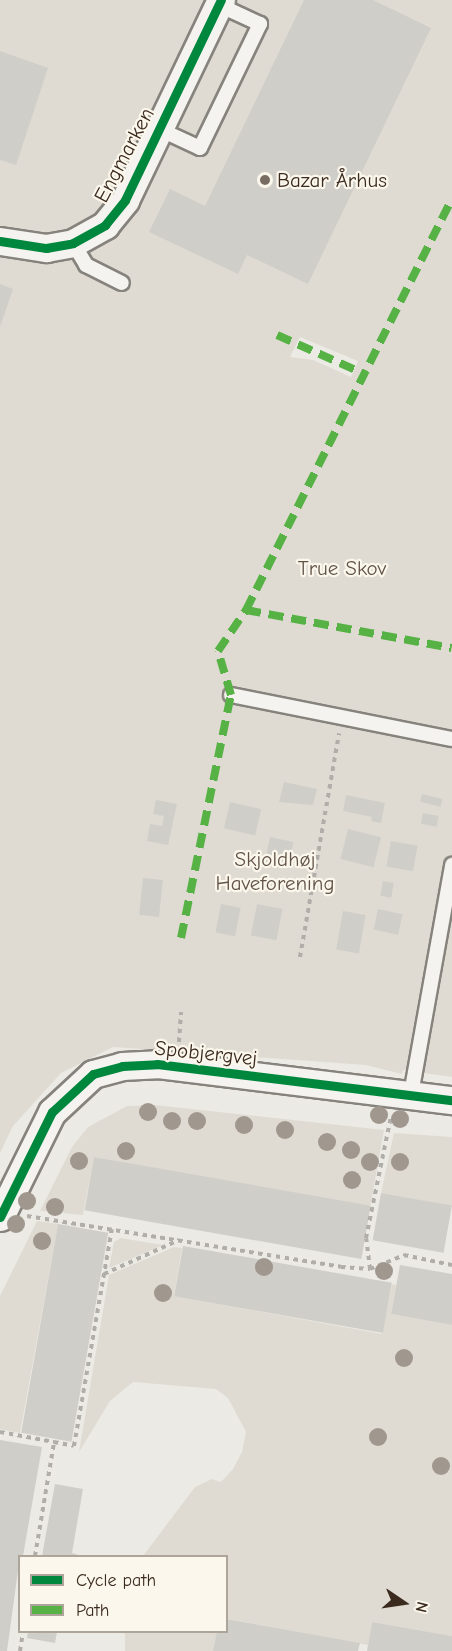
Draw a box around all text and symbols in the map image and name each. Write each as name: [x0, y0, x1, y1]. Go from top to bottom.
street label: Engmarken: [89, 103, 159, 207]
place label: Bazar Århus: [277, 167, 387, 193]
marker: Bazar Århus: [258, 173, 272, 187]
park label: True Skov: [298, 555, 386, 581]
park label: Skjoldhøj Haveforening: [215, 846, 335, 896]
street label: Spobjergvej: [153, 1035, 259, 1071]
legend: [18, 1555, 228, 1633]
text: Cycle path: [76, 1570, 156, 1591]
north arrow: [374, 1573, 434, 1633]
text: Path: [76, 1600, 109, 1621]
text: N: [412, 1600, 431, 1614]

